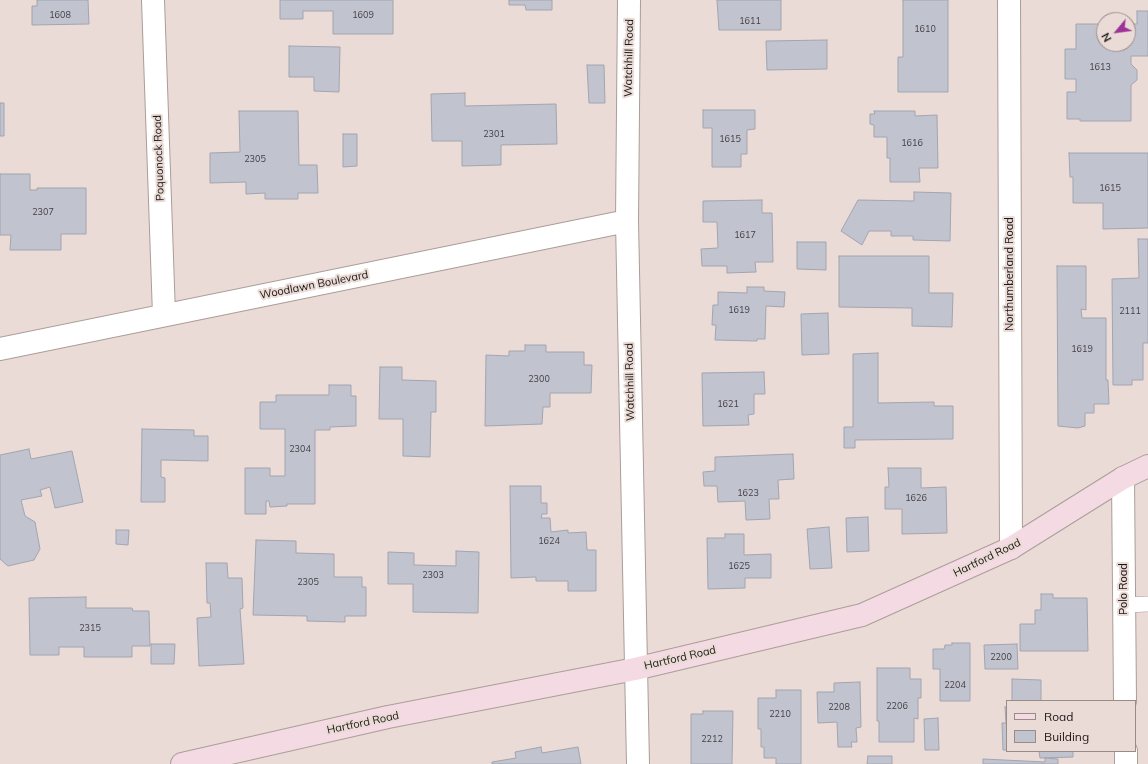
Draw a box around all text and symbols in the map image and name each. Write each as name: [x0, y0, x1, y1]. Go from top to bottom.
house number: 1608: [49, 10, 71, 20]
house number: 1609: [352, 10, 374, 20]
north arrow: [1096, 12, 1136, 52]
house number: 1611: [739, 16, 761, 26]
street label: Watchhill Road: [622, 19, 636, 97]
house number: 1610: [914, 24, 936, 34]
text: N: [1098, 30, 1115, 44]
house number: 1613: [1089, 62, 1111, 72]
street label: Poquonock Road: [151, 115, 167, 201]
house number: 2301: [483, 129, 505, 139]
house number: 1615: [719, 134, 741, 144]
house number: 1616: [901, 138, 923, 148]
house number: 2305: [244, 154, 266, 164]
house number: 1615: [1099, 183, 1121, 193]
house number: 2307: [32, 207, 54, 217]
street label: Northumberland Road: [1003, 217, 1017, 331]
house number: 1617: [734, 230, 756, 240]
street label: Woodlawn Boulevard: [259, 268, 369, 302]
house number: 1619: [728, 305, 750, 315]
house number: 2111: [1119, 306, 1141, 316]
street label: Watchhill Road: [623, 343, 637, 421]
house number: 1619: [1071, 344, 1093, 354]
house number: 2300: [528, 374, 550, 384]
house number: 1621: [717, 399, 739, 409]
house number: 2304: [289, 444, 311, 454]
house number: 1623: [737, 488, 759, 498]
house number: 1626: [905, 493, 927, 503]
house number: 1624: [538, 536, 560, 546]
street label: Hartford Road: [951, 536, 1023, 580]
house number: 1625: [728, 561, 750, 571]
street label: Polo Road: [1117, 563, 1131, 615]
house number: 2303: [422, 570, 444, 580]
house number: 2305: [297, 577, 319, 587]
house number: 2315: [79, 623, 101, 633]
street label: Hartford Road: [643, 643, 717, 673]
house number: 2200: [990, 652, 1012, 662]
house number: 2204: [944, 680, 966, 690]
legend: [1006, 700, 1136, 752]
house number: 2206: [886, 701, 908, 711]
house number: 2208: [828, 702, 850, 712]
street label: Hartford Road: [326, 709, 400, 737]
house number: 2210: [769, 709, 791, 719]
text: Road: [1044, 709, 1073, 724]
text: Building: [1044, 729, 1089, 744]
house number: 2212: [701, 734, 723, 744]

